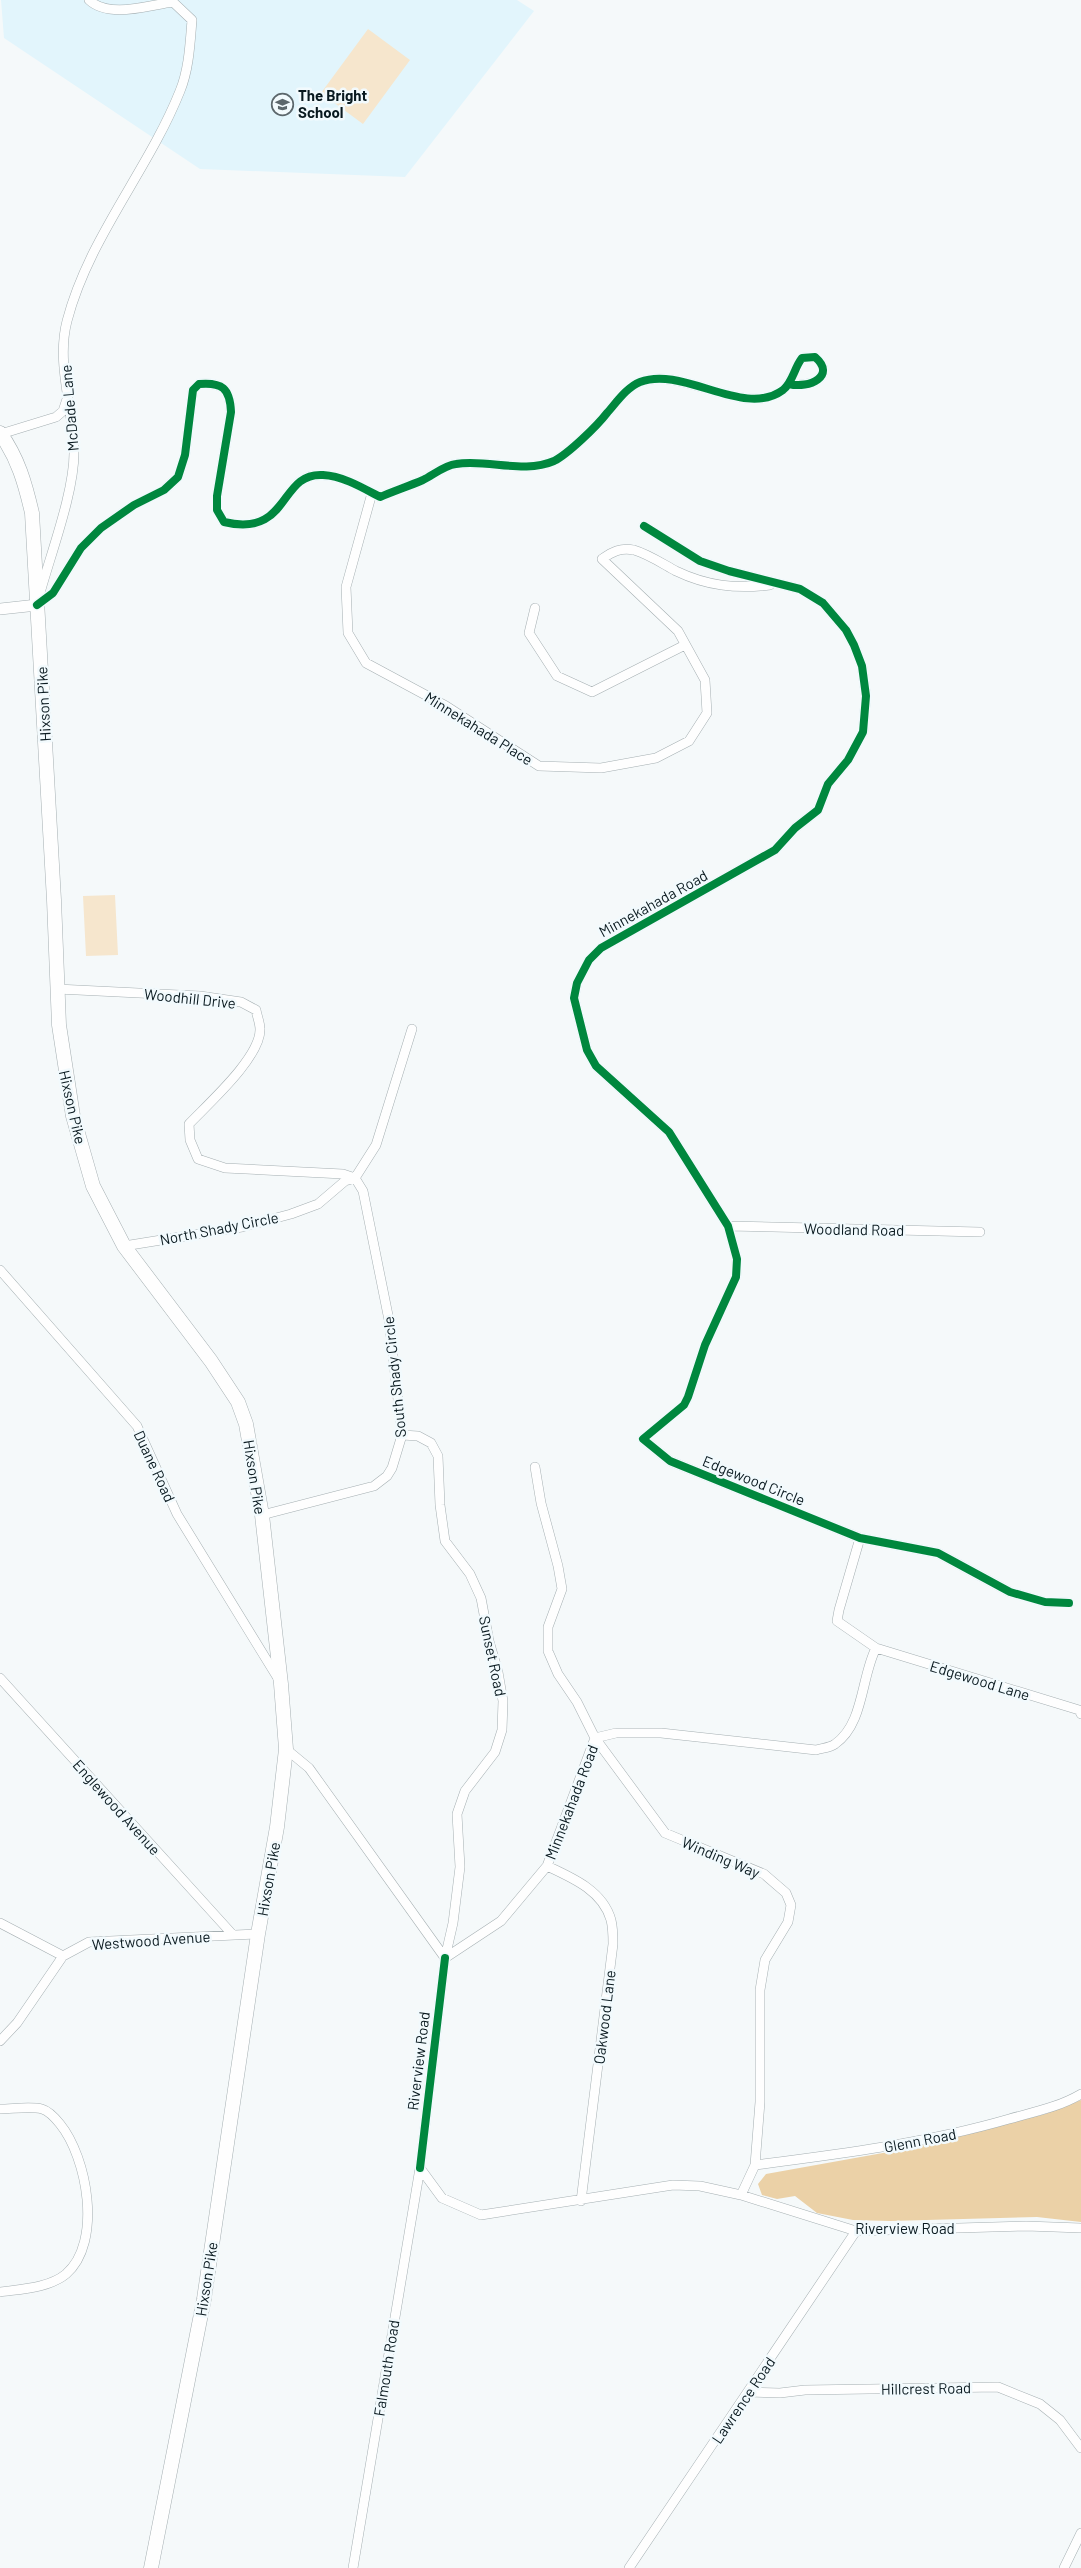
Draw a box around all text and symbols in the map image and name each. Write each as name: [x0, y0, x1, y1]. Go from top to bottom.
place label: The Bright School: [298, 86, 368, 121]
school or university icon: The Bright School: [270, 92, 294, 116]
street label: McDade Lane: [56, 364, 82, 452]
street label: Hixson Pike: [32, 666, 54, 742]
street label: Minnekahada Place: [422, 688, 536, 768]
street label: Minnekahada Road: [596, 866, 710, 940]
street label: Woodhill Drive: [143, 984, 237, 1012]
street label: Hixson Pike: [56, 1068, 90, 1146]
street label: North Shady Circle: [158, 1208, 280, 1248]
street label: Woodland Road: [804, 1219, 904, 1239]
street label: South Shady Circle: [379, 1316, 409, 1438]
street label: Duane Road: [131, 1427, 179, 1505]
street label: Hixson Pike: [240, 1438, 270, 1516]
street label: Edgewood Circle: [700, 1451, 808, 1509]
street label: Sunset Road: [476, 1614, 510, 1698]
street label: Edgewood Lane: [928, 1656, 1032, 1704]
street label: Minnekahada Road: [541, 1742, 601, 1862]
street label: Englewood Avenue: [69, 1756, 165, 1858]
street label: Winding Way: [679, 1832, 763, 1882]
street label: Hixson Pike: [253, 1840, 283, 1918]
street label: Westwood Avenue: [91, 1927, 211, 1953]
street label: Oakwood Lane: [589, 1969, 619, 2065]
street label: Riverview Road: [403, 2011, 433, 2111]
street label: Glenn Road: [882, 2124, 958, 2156]
street label: Riverview Road: [855, 2219, 955, 2237]
street label: Hixson Pike: [191, 2240, 221, 2318]
street label: Falmouth Road: [369, 2318, 403, 2418]
street label: Lawrence Road: [708, 2353, 778, 2447]
street label: Hillcrest Road: [881, 2378, 971, 2398]

